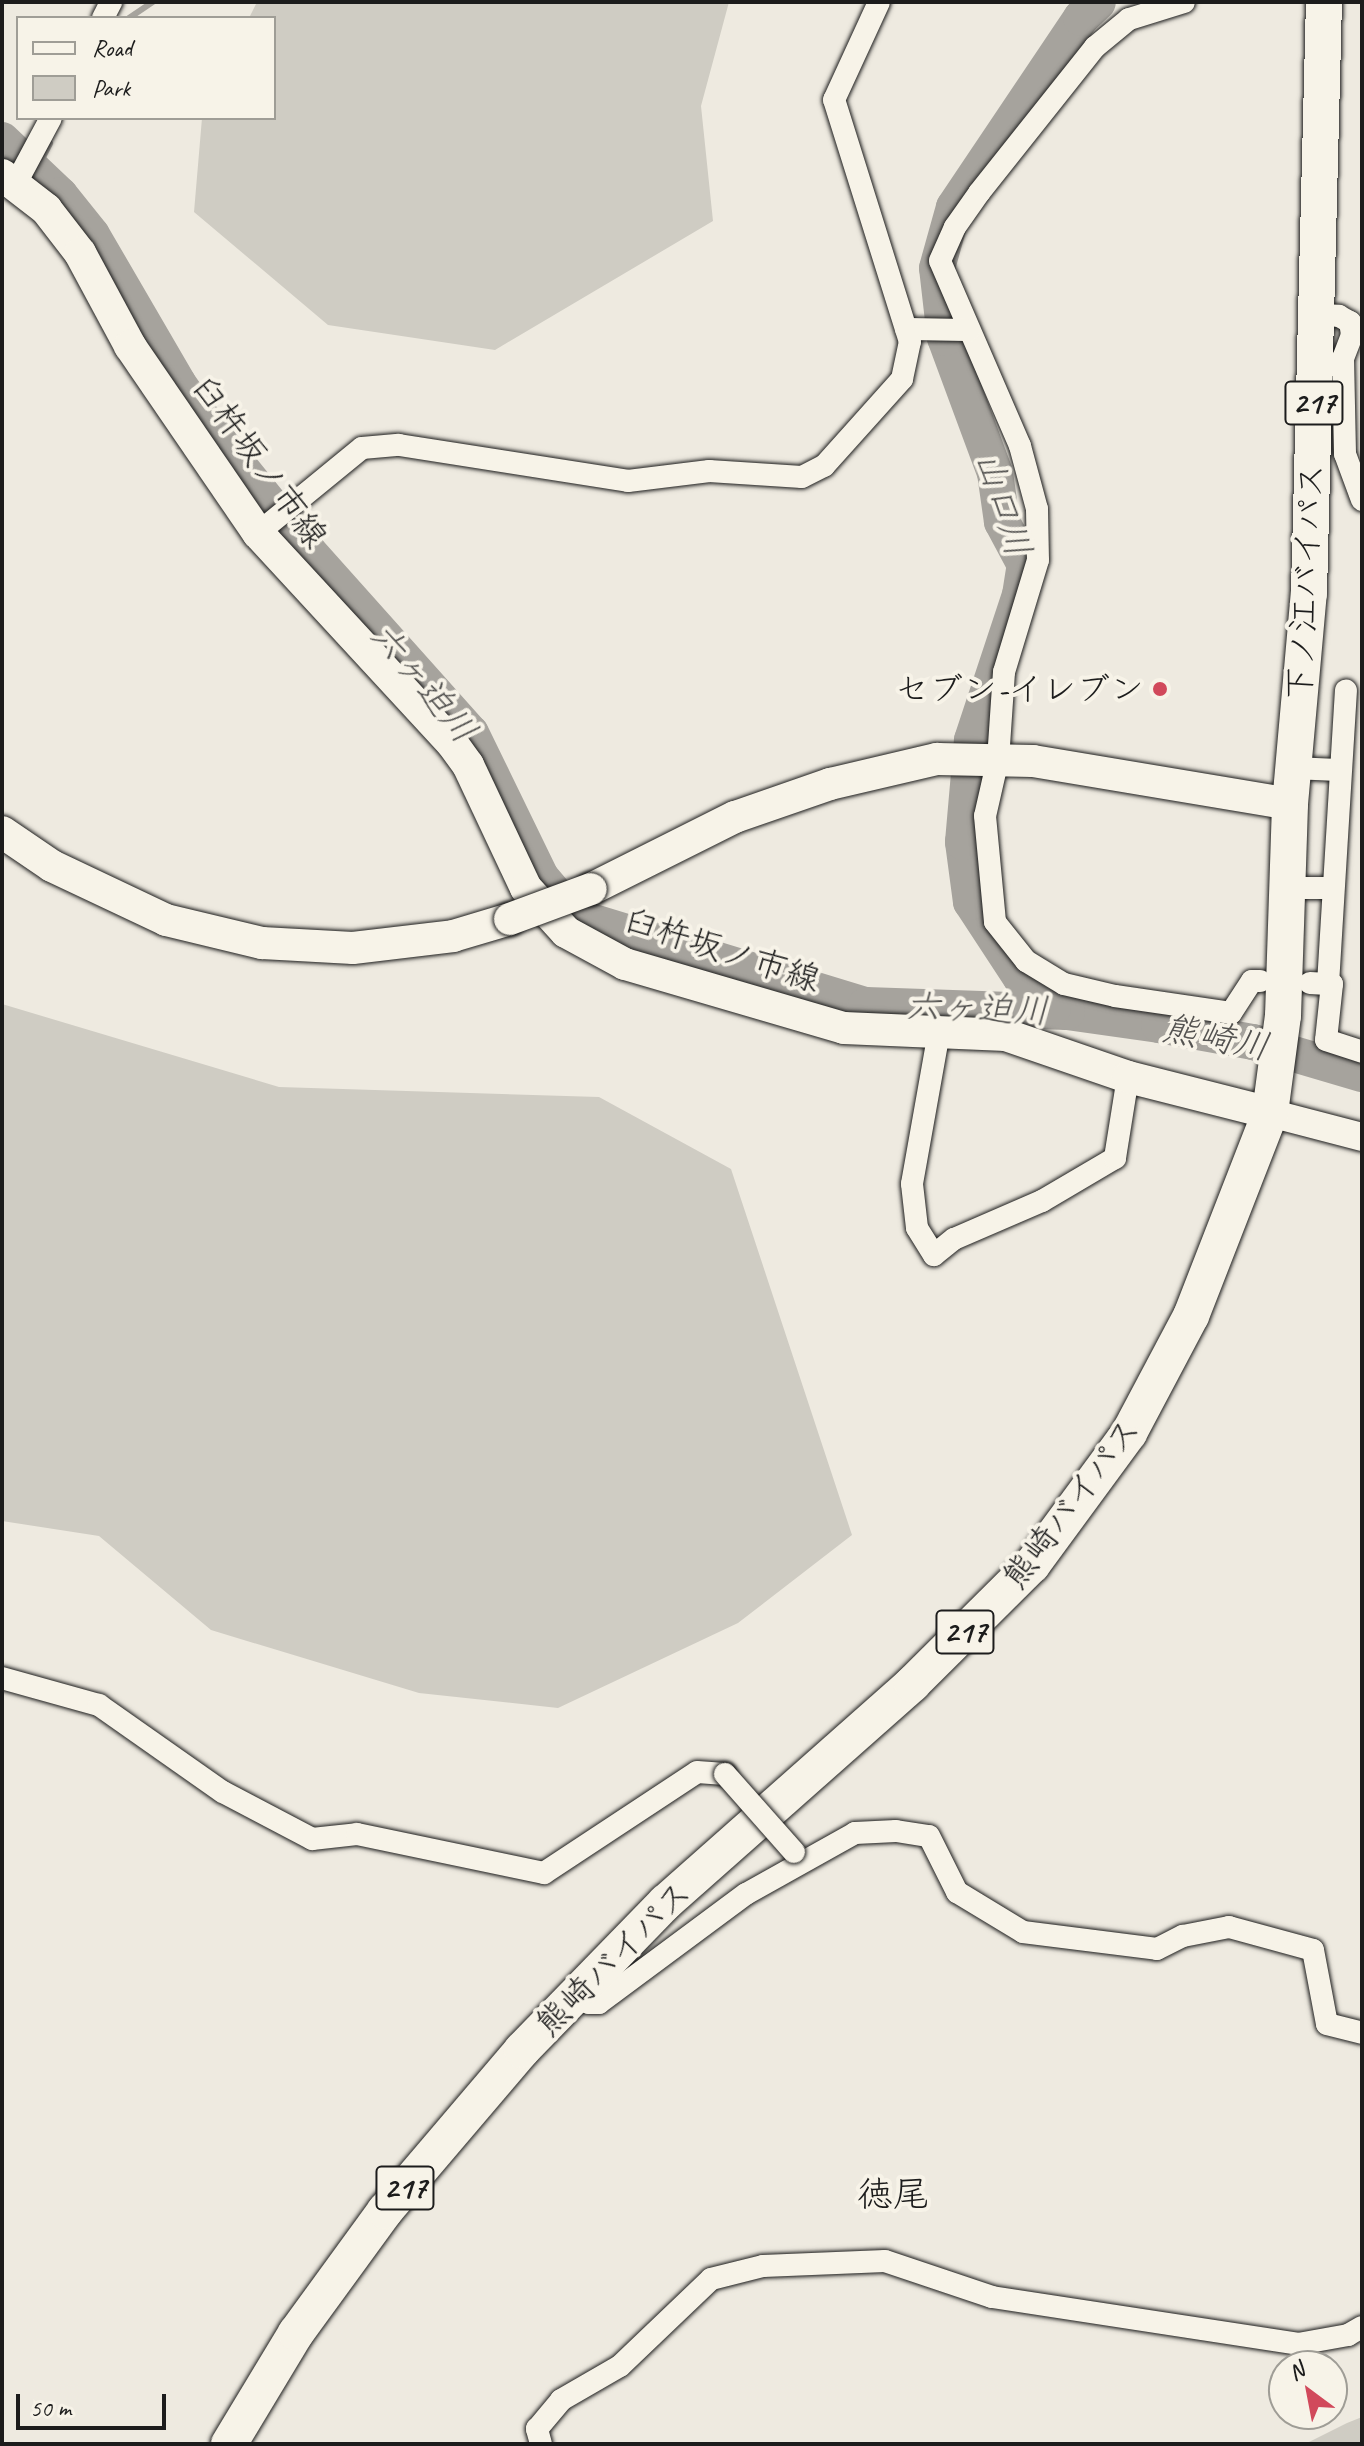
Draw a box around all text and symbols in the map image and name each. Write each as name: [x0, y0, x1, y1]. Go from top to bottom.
legend: [16, 16, 276, 120]
text: Road: [92, 33, 132, 63]
text: Park: [92, 73, 130, 103]
street label: 臼杵坂ノ市線: [184, 366, 336, 556]
road number: 217: [1284, 375, 1344, 431]
water label: 山口川: [966, 446, 1040, 562]
street label: 下ノ江バイパス: [1278, 462, 1332, 702]
water label: 六ヶ迫川: [360, 614, 486, 752]
place label: セブン-イレブン: [895, 669, 1144, 709]
marker: セブン-イレブン: [1151, 680, 1169, 698]
street label: 臼杵坂ノ市線: [619, 898, 825, 1000]
water label: 六ヶ迫川: [904, 985, 1050, 1033]
water label: 熊崎川: [1159, 1006, 1273, 1070]
street label: 熊崎バイパス: [993, 1409, 1149, 1597]
road number: 217: [935, 1604, 995, 1660]
street label: 熊崎バイパス: [526, 1871, 700, 2045]
road number: 217: [375, 2160, 435, 2216]
district label: 徳尾: [857, 2173, 929, 2217]
north arrow: [1268, 2350, 1348, 2430]
text: N: [1283, 2356, 1310, 2387]
scale bar: [20, 2378, 170, 2428]
text: 50 m: [30, 2393, 71, 2423]

